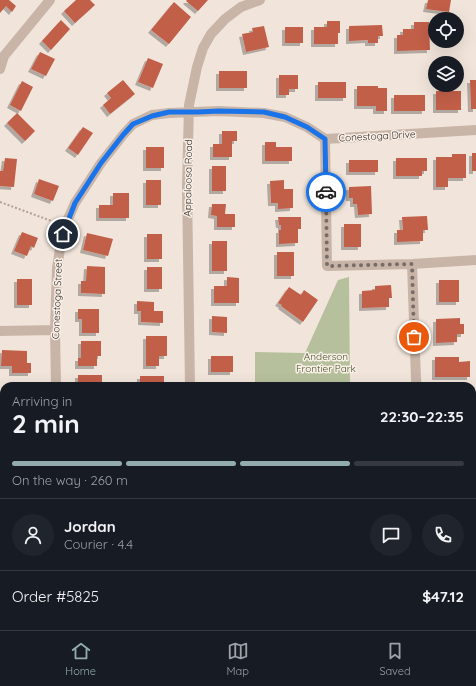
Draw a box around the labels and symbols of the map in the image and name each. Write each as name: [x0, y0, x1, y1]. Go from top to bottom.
street label: Conestoga Drive: [338, 127, 416, 145]
street label: Appaloosa Road: [181, 139, 195, 217]
courier: [306, 172, 346, 212]
pin: [46, 217, 80, 251]
street label: Conestoga Street: [49, 258, 65, 339]
pin: [397, 320, 431, 354]
park label: Anderson Frontier Park: [296, 350, 356, 375]

